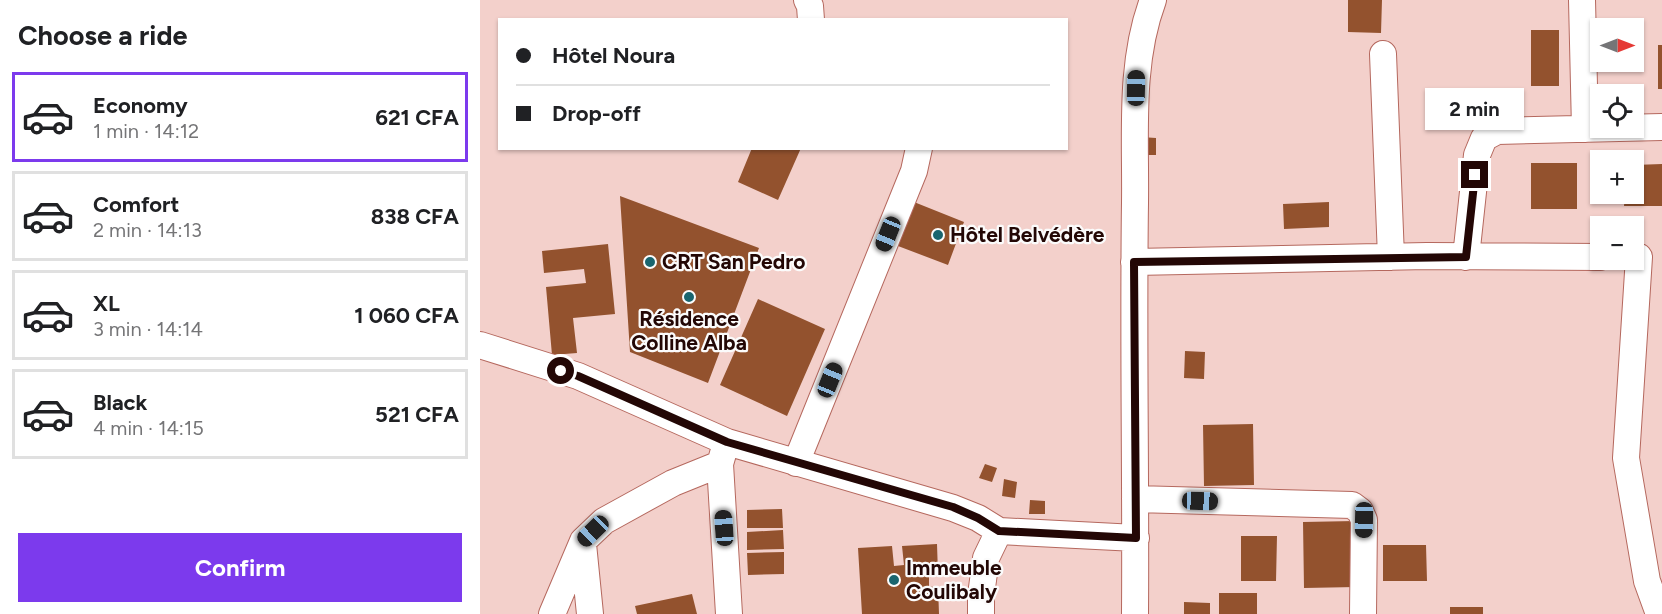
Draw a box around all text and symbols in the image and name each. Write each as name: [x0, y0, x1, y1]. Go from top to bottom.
north arrow: [1590, 18, 1644, 72]
map controls: [1590, 18, 1644, 270]
text: Choose a ride: [18, 19, 187, 52]
text: Hôtel Noura: [552, 42, 675, 69]
car: [1127, 70, 1145, 106]
button: locate: [1590, 84, 1644, 138]
callout: 2 min: [1426, 88, 1524, 130]
icon: car: [21, 90, 75, 144]
text: Economy: [93, 92, 188, 119]
text: 2 min: [1449, 97, 1500, 121]
text: Drop-off: [552, 100, 641, 127]
text: 621 CFA: [375, 104, 459, 131]
text: 1 min · 14:12: [93, 119, 199, 143]
button: +: [1590, 150, 1644, 204]
route end: [1461, 161, 1488, 188]
icon: car: [21, 189, 75, 243]
text: Comfort: [93, 191, 179, 218]
text: 838 CFA: [371, 203, 459, 230]
car: [873, 214, 903, 254]
button: −: [1590, 216, 1644, 270]
text: 2 min · 14:13: [93, 218, 202, 242]
place label: Hôtel Belvédère: [950, 222, 1105, 247]
marker: Hôtel Belvédère: [931, 228, 945, 242]
place label: CRT San Pedro: [662, 249, 805, 274]
marker: CRT San Pedro: [643, 255, 657, 269]
icon: car: [21, 288, 75, 342]
text: XL: [93, 290, 120, 317]
marker: Résidence Colline Alba: [682, 290, 696, 304]
text: 1 060 CFA: [354, 302, 459, 329]
place label: Résidence Colline Alba: [631, 306, 747, 355]
text: 3 min · 14:14: [93, 317, 203, 341]
route start: [547, 357, 574, 384]
car: [815, 360, 845, 400]
icon: car: [21, 387, 75, 441]
text: Black: [93, 389, 147, 416]
text: 521 CFA: [375, 401, 459, 428]
text: 4 min · 14:15: [93, 416, 204, 440]
car: [1182, 491, 1218, 511]
car: [1355, 502, 1373, 538]
car: [714, 509, 734, 547]
car: [574, 512, 612, 550]
button: Confirm: [18, 533, 462, 602]
place label: Immeuble Coulibaly: [906, 555, 1002, 604]
marker: Immeuble Coulibaly: [887, 573, 901, 587]

